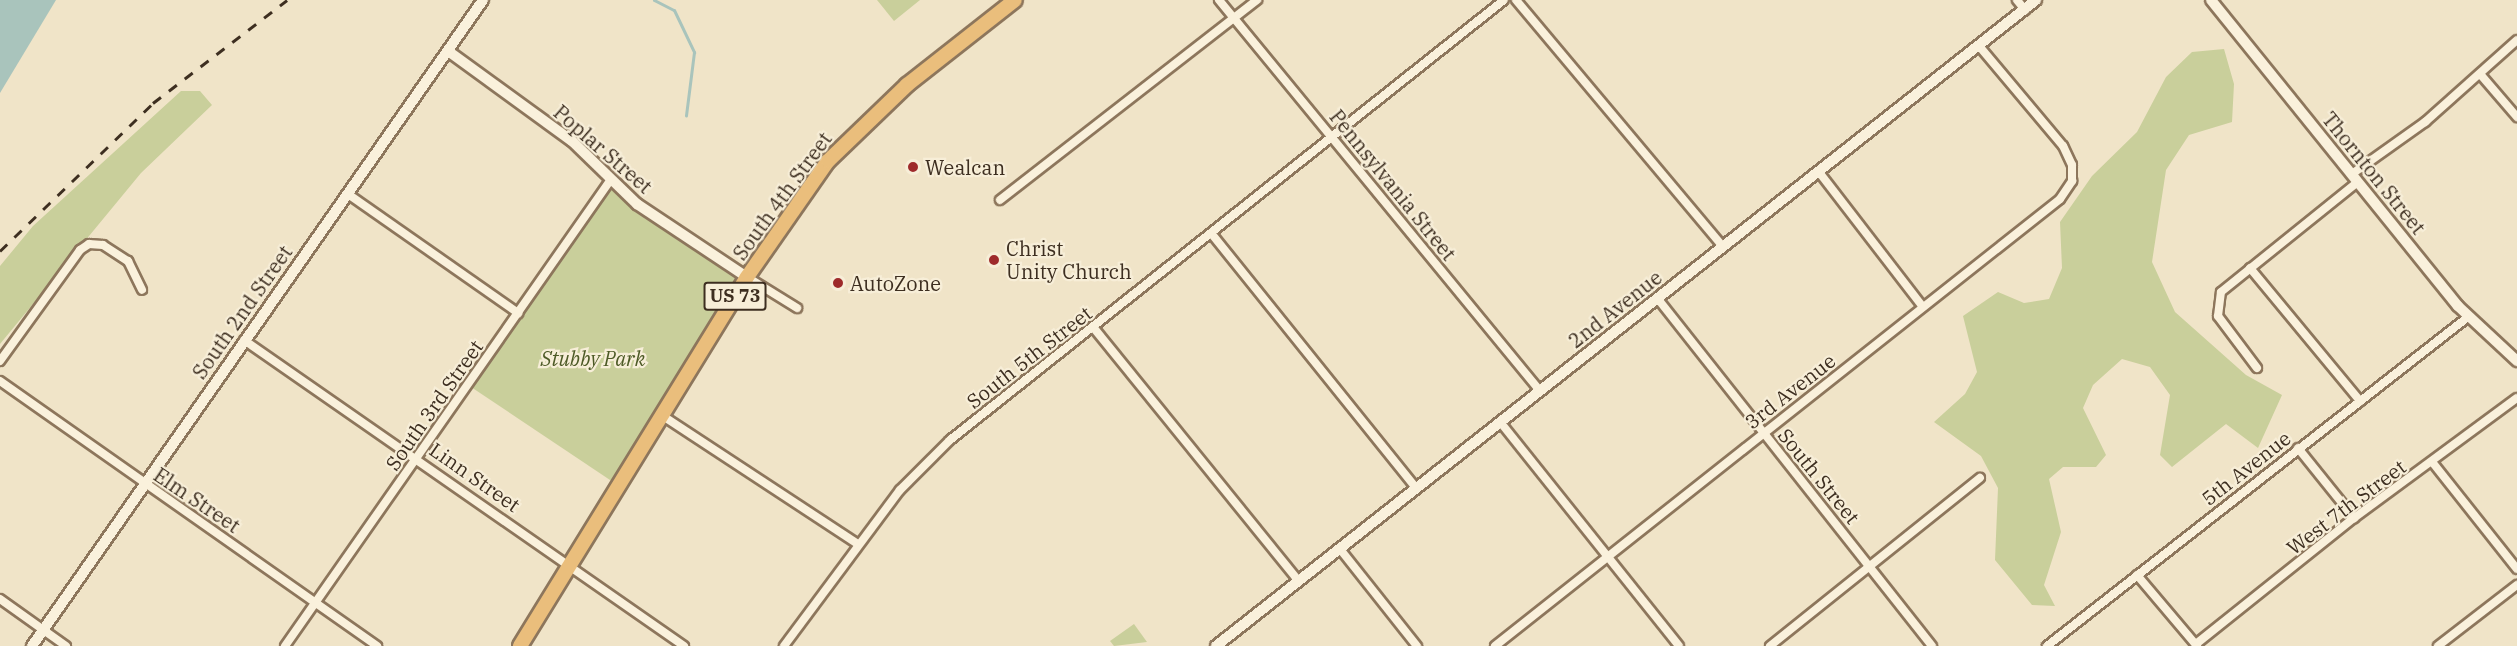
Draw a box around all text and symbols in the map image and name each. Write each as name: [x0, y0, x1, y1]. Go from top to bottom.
street label: Poplar Street: [549, 100, 657, 198]
street label: Pennsylvania Street: [1325, 105, 1461, 265]
street label: Thornton Street: [2317, 107, 2431, 239]
street label: South 4th Street: [728, 127, 836, 265]
place label: Wealcan: [925, 155, 1005, 179]
marker: Wealcan: [906, 160, 920, 174]
place label: Christ Unity Church: [1006, 237, 1132, 284]
street label: South 2nd Street: [187, 241, 297, 383]
marker: Christ Unity Church: [987, 253, 1001, 267]
street label: 2nd Avenue: [1564, 265, 1666, 353]
place label: AutoZone: [850, 271, 941, 295]
marker: AutoZone: [831, 276, 845, 290]
road number: US 73: [704, 281, 766, 311]
street label: South 5th Street: [962, 301, 1096, 413]
street label: South 3rd Street: [380, 335, 488, 475]
park label: Stubby Park: [541, 346, 645, 370]
street label: 3rd Avenue: [1740, 348, 1840, 434]
street label: South Street: [1773, 423, 1865, 529]
street label: 5th Avenue: [2197, 426, 2295, 510]
street label: Linn Street: [425, 437, 525, 517]
street label: West 7th Street: [2282, 454, 2410, 560]
street label: Elm Street: [149, 462, 245, 538]

